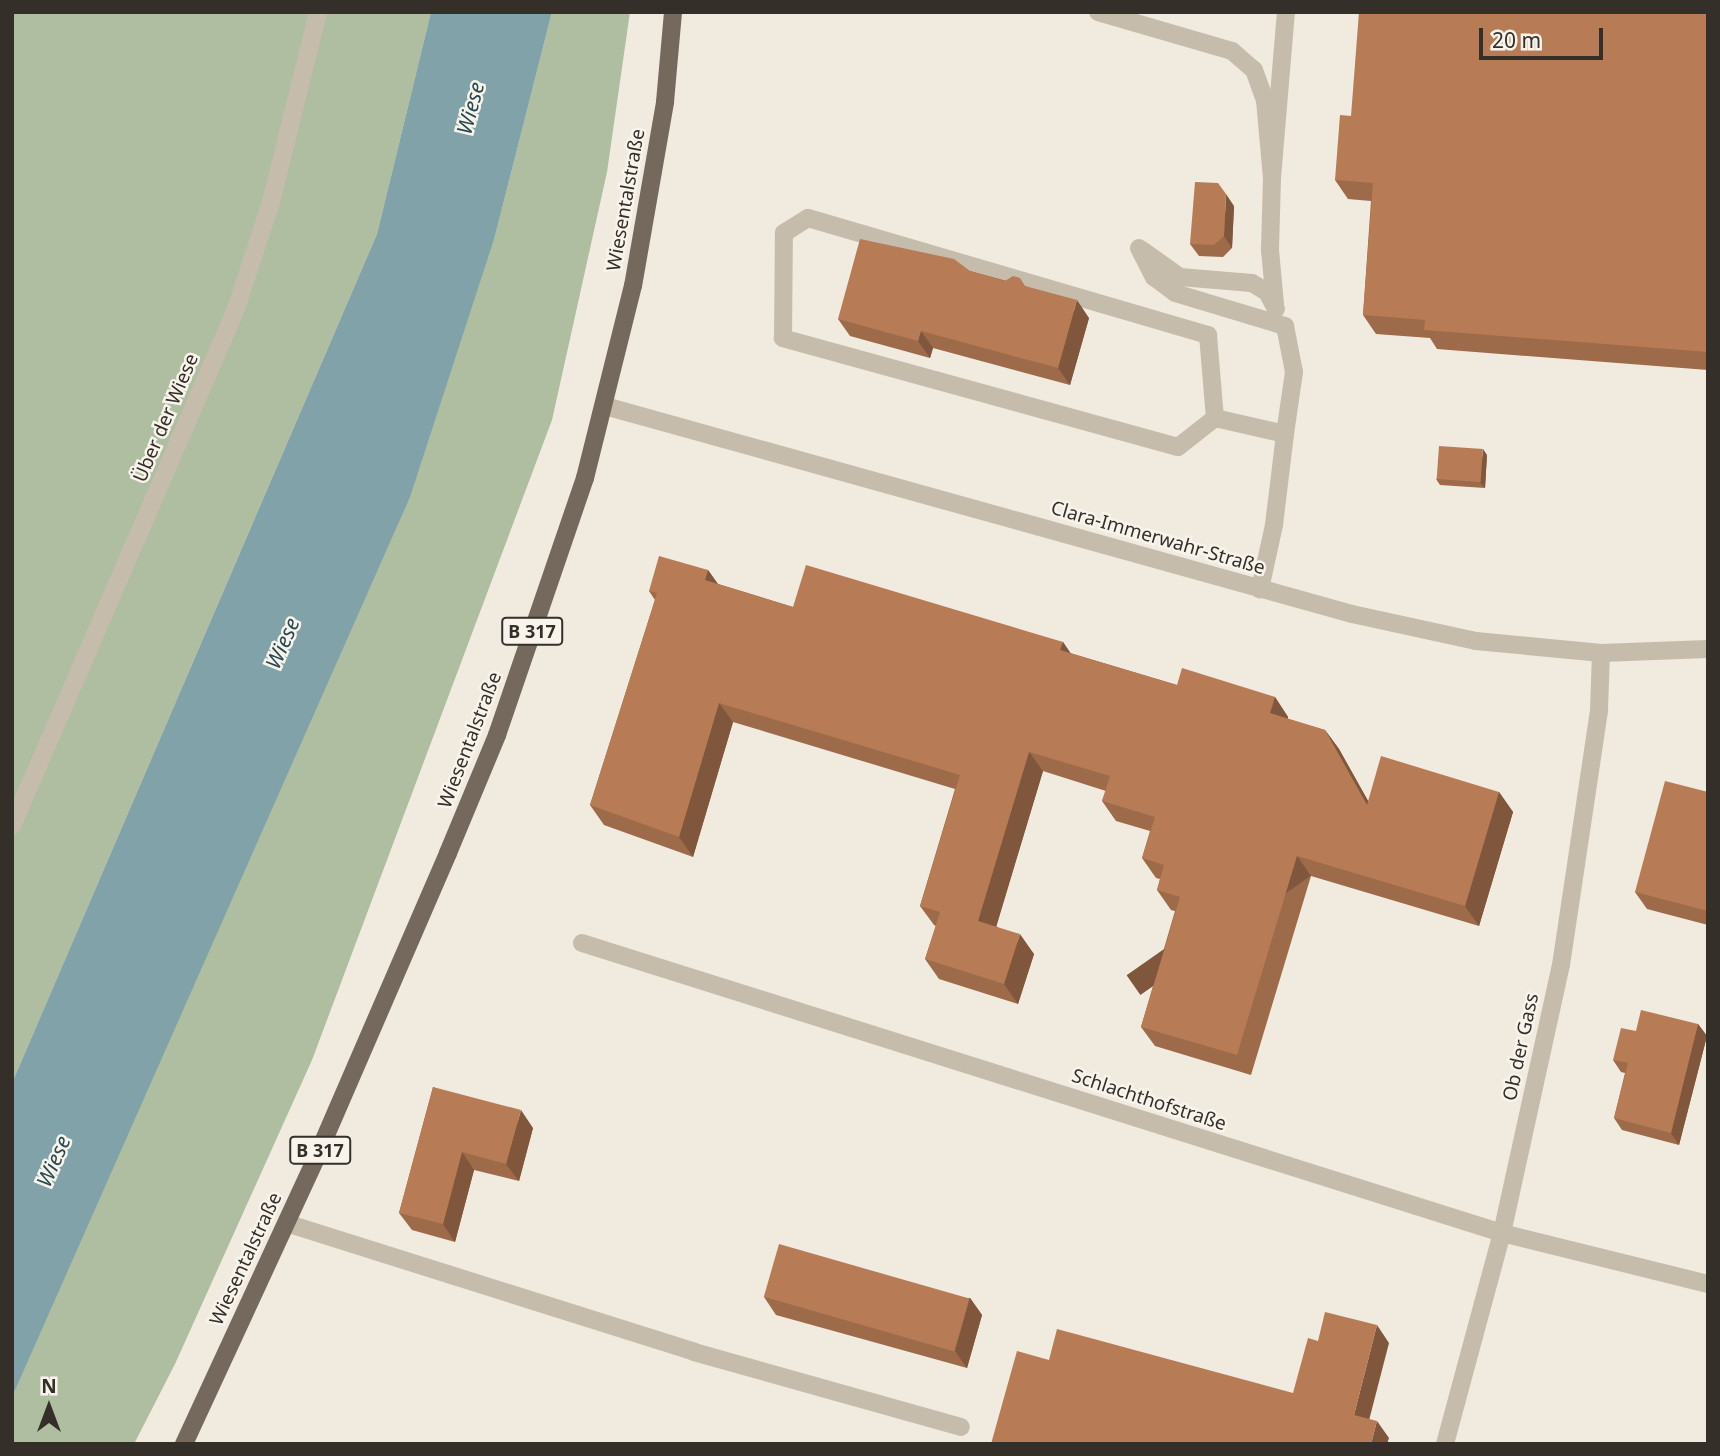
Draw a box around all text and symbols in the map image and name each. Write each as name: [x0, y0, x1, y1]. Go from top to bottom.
scale bar: [1482, 14, 1606, 58]
text: 20 m: [1492, 26, 1541, 54]
water label: Wiese: [451, 79, 489, 137]
street label: Wiesentalstraße: [602, 127, 650, 273]
street label: Über der Wiese: [129, 350, 203, 486]
street label: Clara-Immerwahr-Straße: [1048, 496, 1268, 580]
water label: Wiese: [260, 613, 304, 673]
road number: B 317: [500, 616, 564, 646]
street label: Wiesentalstraße: [434, 669, 506, 811]
street label: Ob der Gass: [1498, 991, 1544, 1103]
street label: Schlachthofstraße: [1069, 1064, 1229, 1136]
water label: Wiese: [31, 1131, 75, 1191]
road number: B 317: [288, 1135, 352, 1164]
street label: Wiesentalstraße: [205, 1189, 287, 1329]
north arrow: [14, 1372, 84, 1442]
text: N: [41, 1373, 57, 1399]

